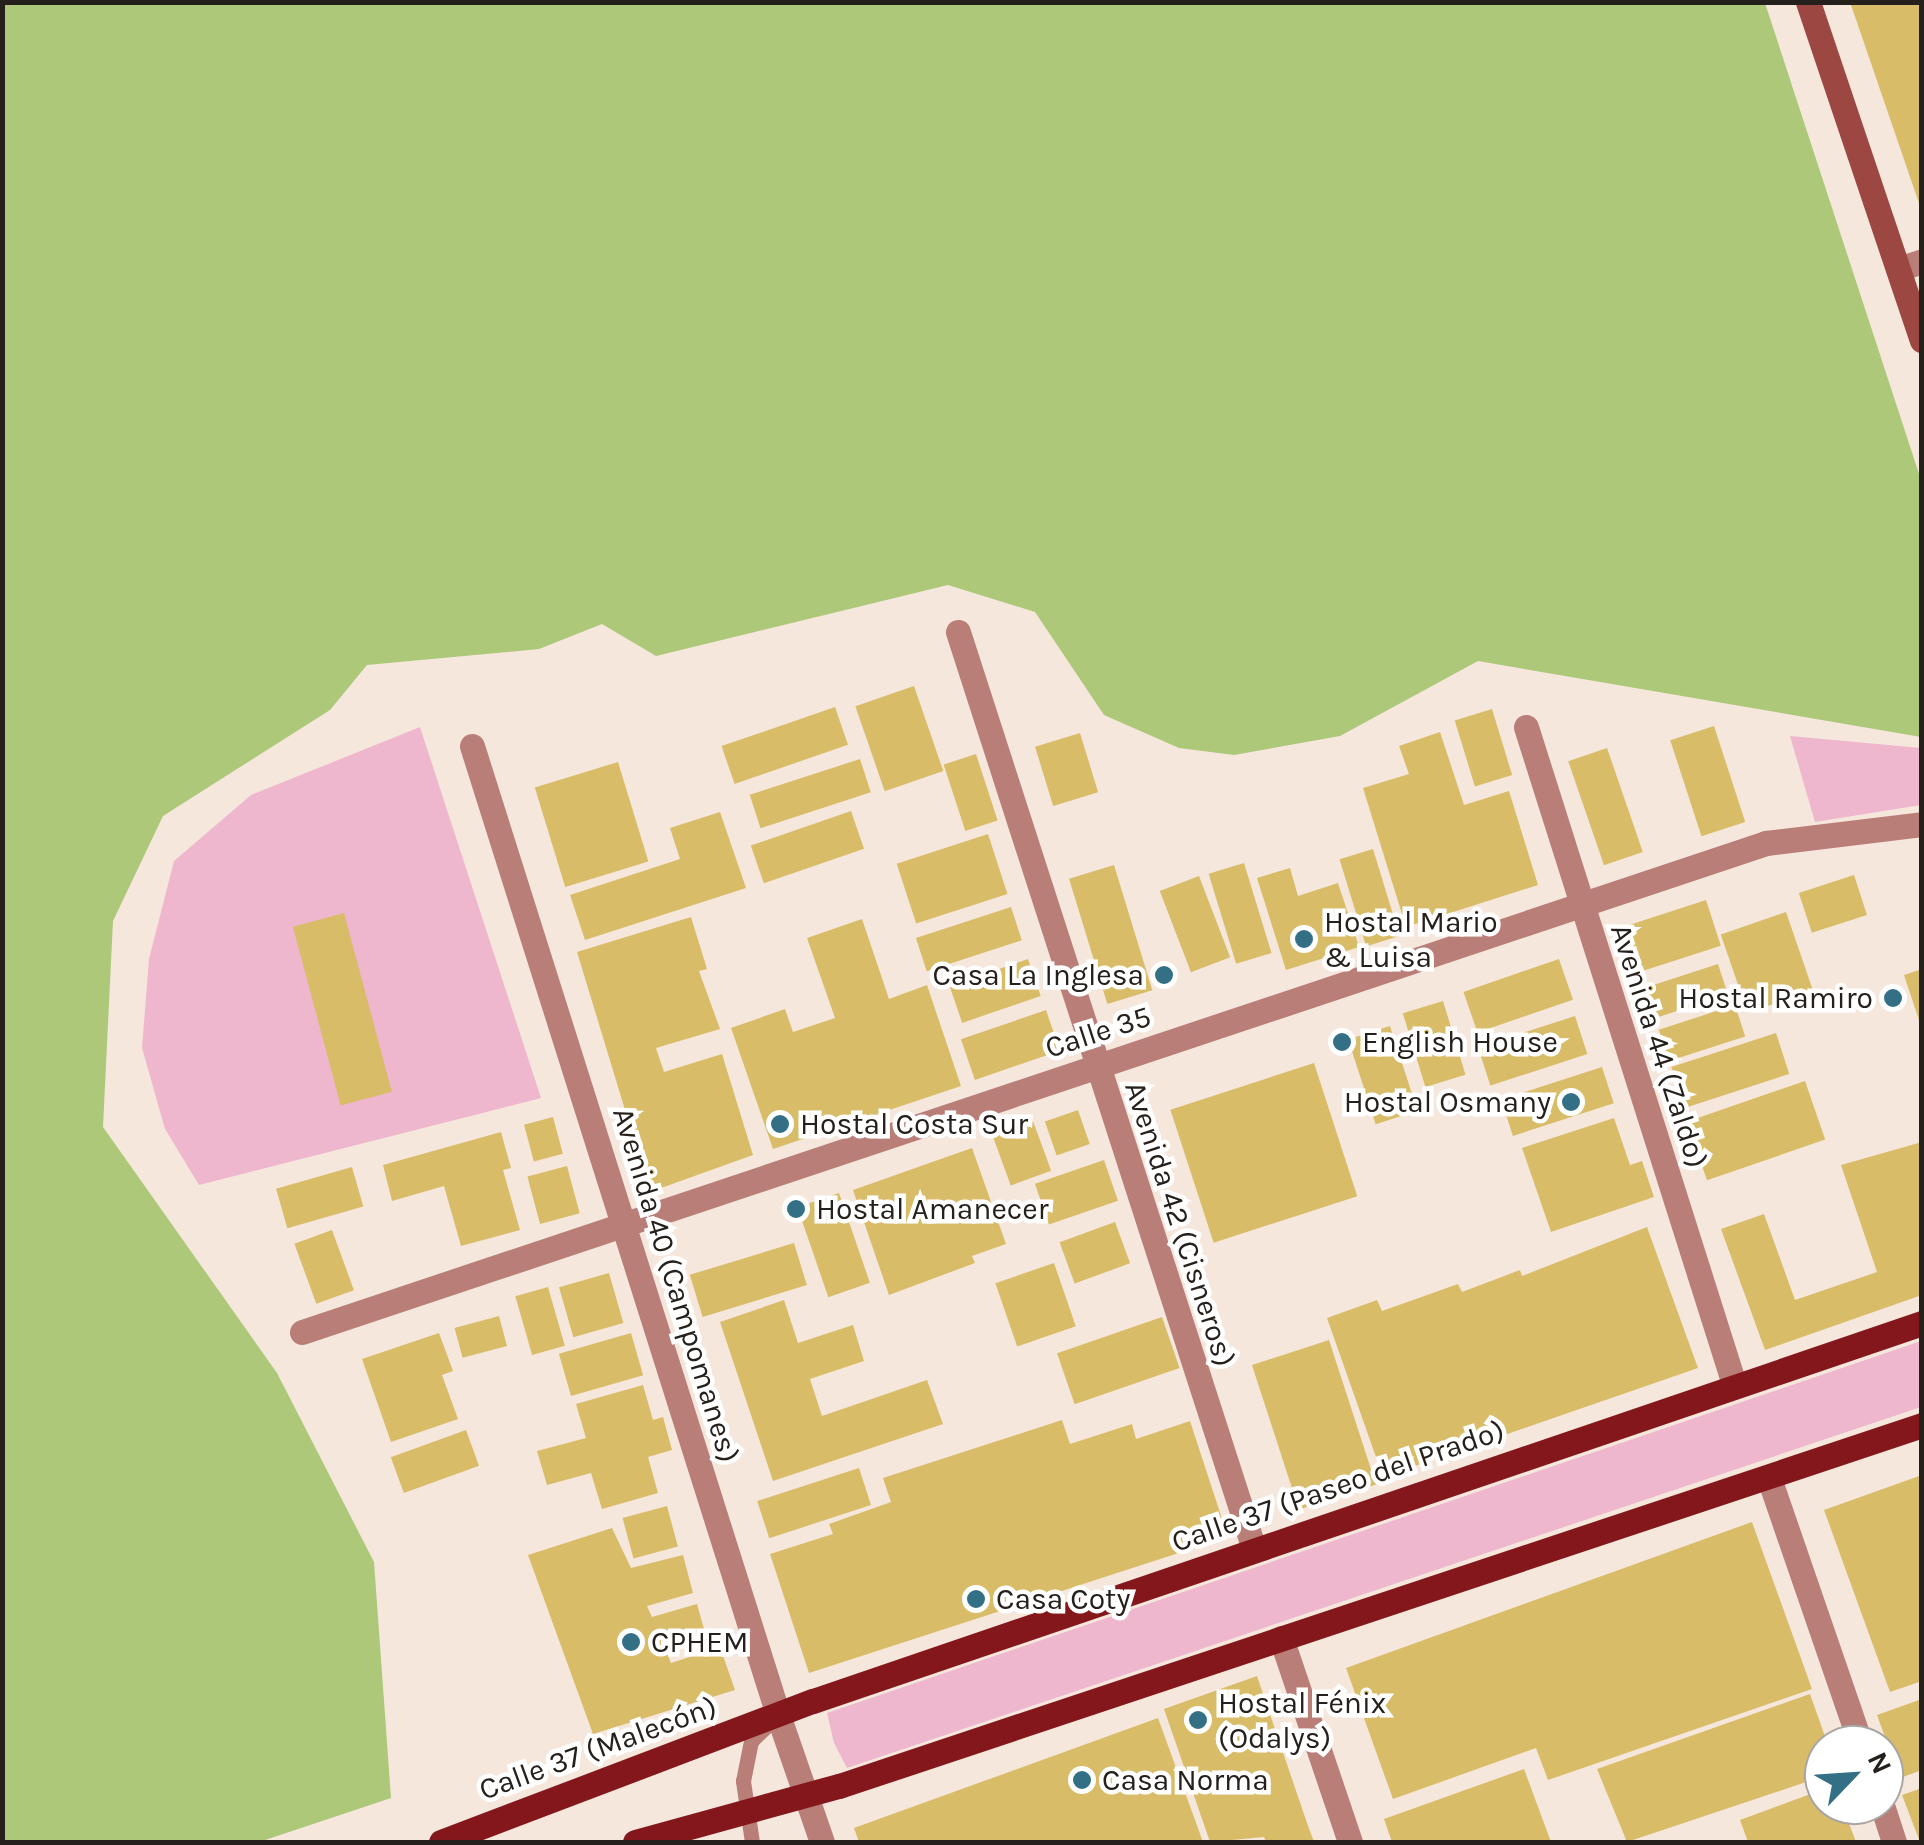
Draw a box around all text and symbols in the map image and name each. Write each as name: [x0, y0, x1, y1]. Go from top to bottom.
place label: Hostal Mario & Luisa: [1324, 904, 1498, 974]
street label: Avenida 44 (Zaldo): [1603, 920, 1715, 1172]
marker: Hostal Mario & Luisa: [1293, 928, 1315, 950]
place label: Casa La Inglesa: [933, 957, 1144, 993]
marker: Casa La Inglesa: [1153, 964, 1175, 986]
place label: Hostal Ramiro: [1678, 980, 1873, 1016]
marker: Hostal Ramiro: [1882, 987, 1904, 1009]
street label: Calle 35: [1041, 998, 1155, 1066]
place label: English House: [1362, 1024, 1558, 1060]
marker: English House: [1331, 1031, 1353, 1053]
street label: Avenida 42 (Cisneros): [1117, 1077, 1243, 1371]
place label: Hostal Osmany: [1344, 1084, 1551, 1120]
marker: Hostal Osmany: [1560, 1091, 1582, 1113]
street label: Avenida 40 (Campomanes): [605, 1103, 747, 1467]
place label: Hostal Costa Sur: [800, 1106, 1028, 1142]
marker: Hostal Costa Sur: [769, 1113, 791, 1135]
place label: Hostal Amanecer: [816, 1191, 1049, 1227]
marker: Hostal Amanecer: [785, 1198, 807, 1220]
street label: Calle 37 (Paseo del Prado): [1167, 1412, 1509, 1560]
place label: Casa Coty: [996, 1581, 1130, 1617]
marker: Casa Coty: [965, 1588, 987, 1610]
place label: CPHEM: [651, 1624, 748, 1660]
marker: CPHEM: [620, 1631, 642, 1653]
place label: Hostal Fénix (Odalys): [1218, 1685, 1386, 1756]
street label: Calle 37 (Malecón): [474, 1688, 722, 1808]
marker: Hostal Fénix (Odalys): [1187, 1709, 1209, 1731]
north arrow: [1804, 1725, 1904, 1825]
text: N: [1861, 1747, 1899, 1779]
place label: Casa Norma: [1102, 1762, 1269, 1798]
marker: Casa Norma: [1071, 1769, 1093, 1791]

